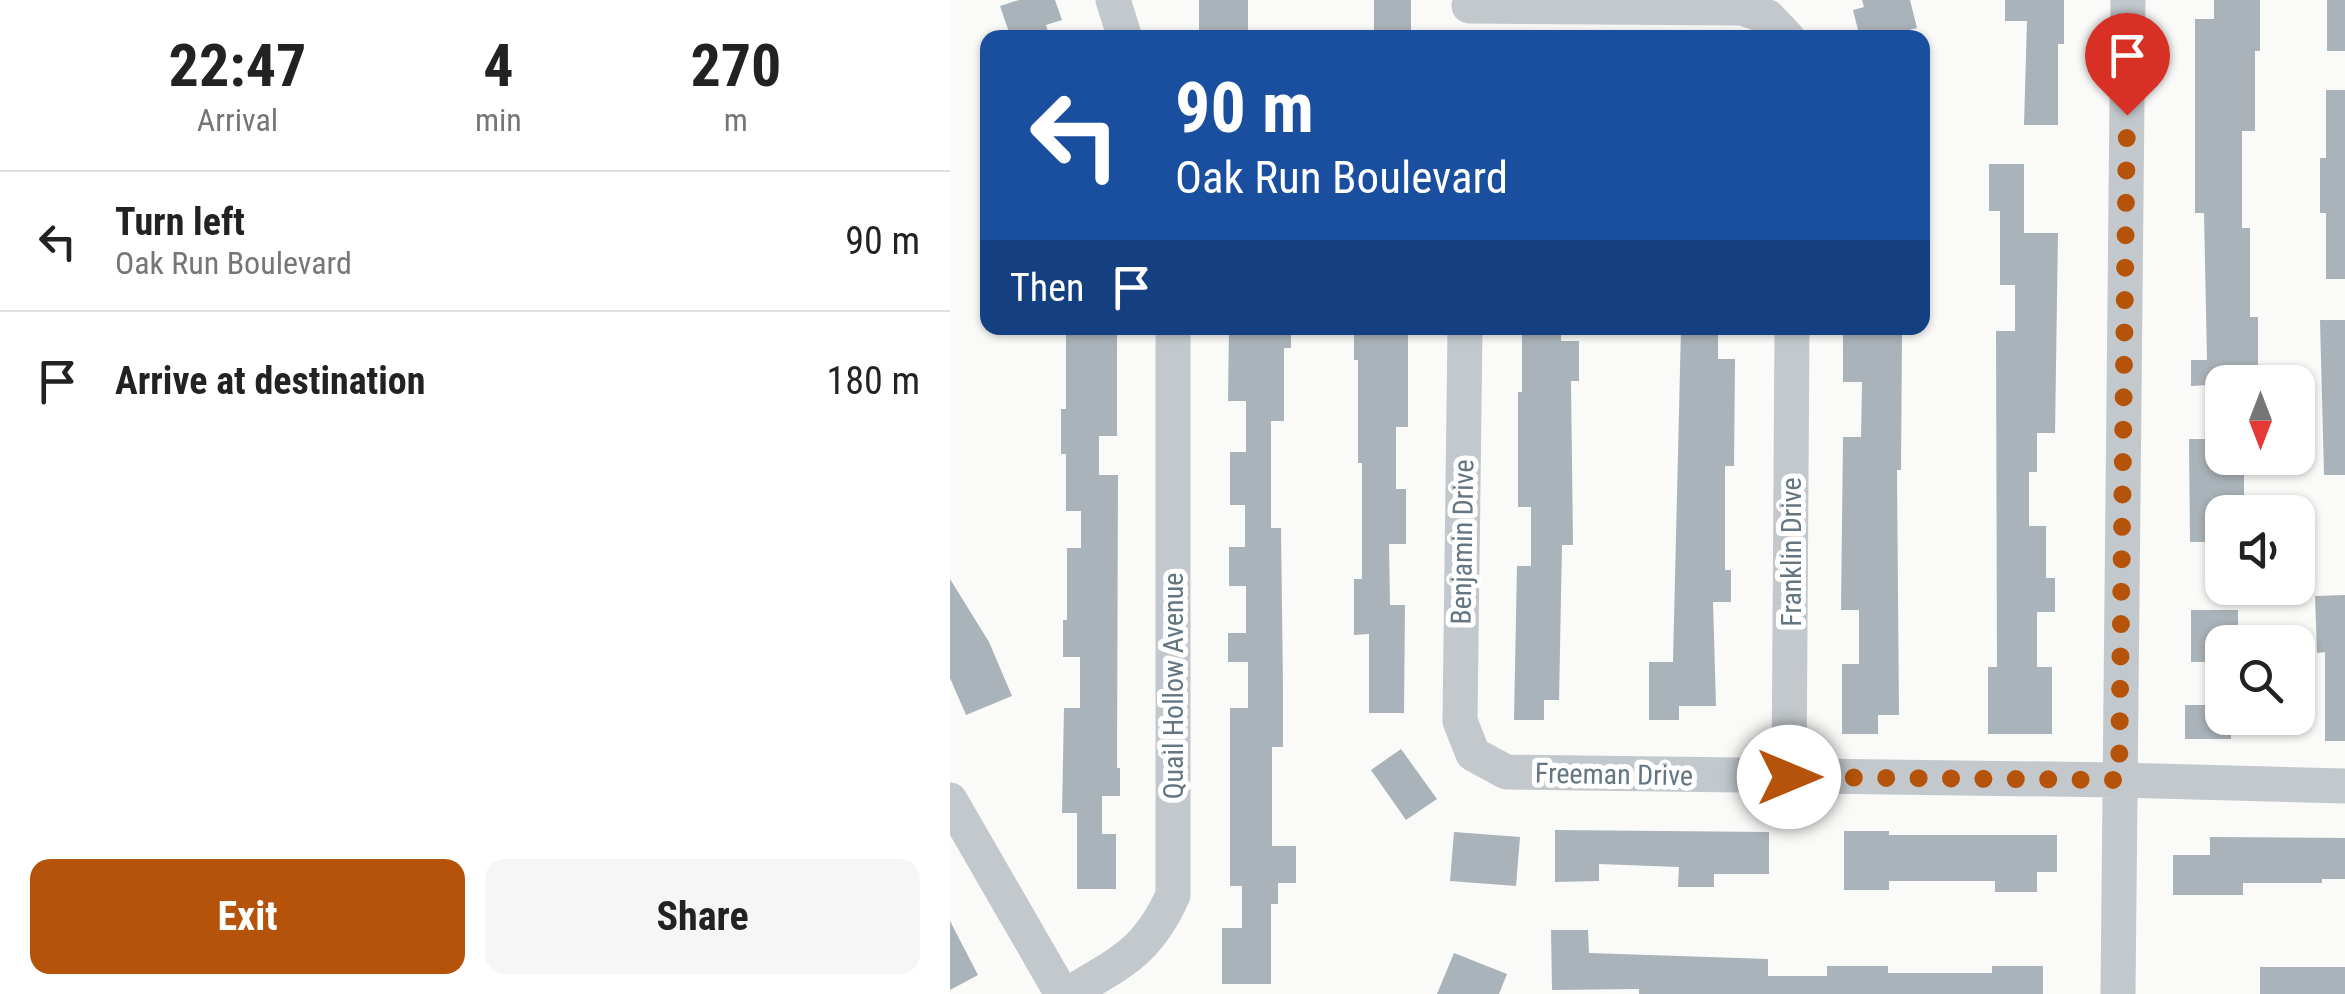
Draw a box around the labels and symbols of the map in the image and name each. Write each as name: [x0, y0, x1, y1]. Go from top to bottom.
pin: [2085, 13, 2170, 116]
north arrow: [2205, 365, 2315, 475]
street label: Benjamin Drive: [1445, 459, 1480, 625]
street label: Franklin Drive: [1775, 477, 1808, 627]
street label: Quail Hollow Avenue: [1157, 573, 1190, 799]
position arrow: [1737, 725, 1841, 829]
street label: Freeman Drive: [1535, 757, 1693, 792]

